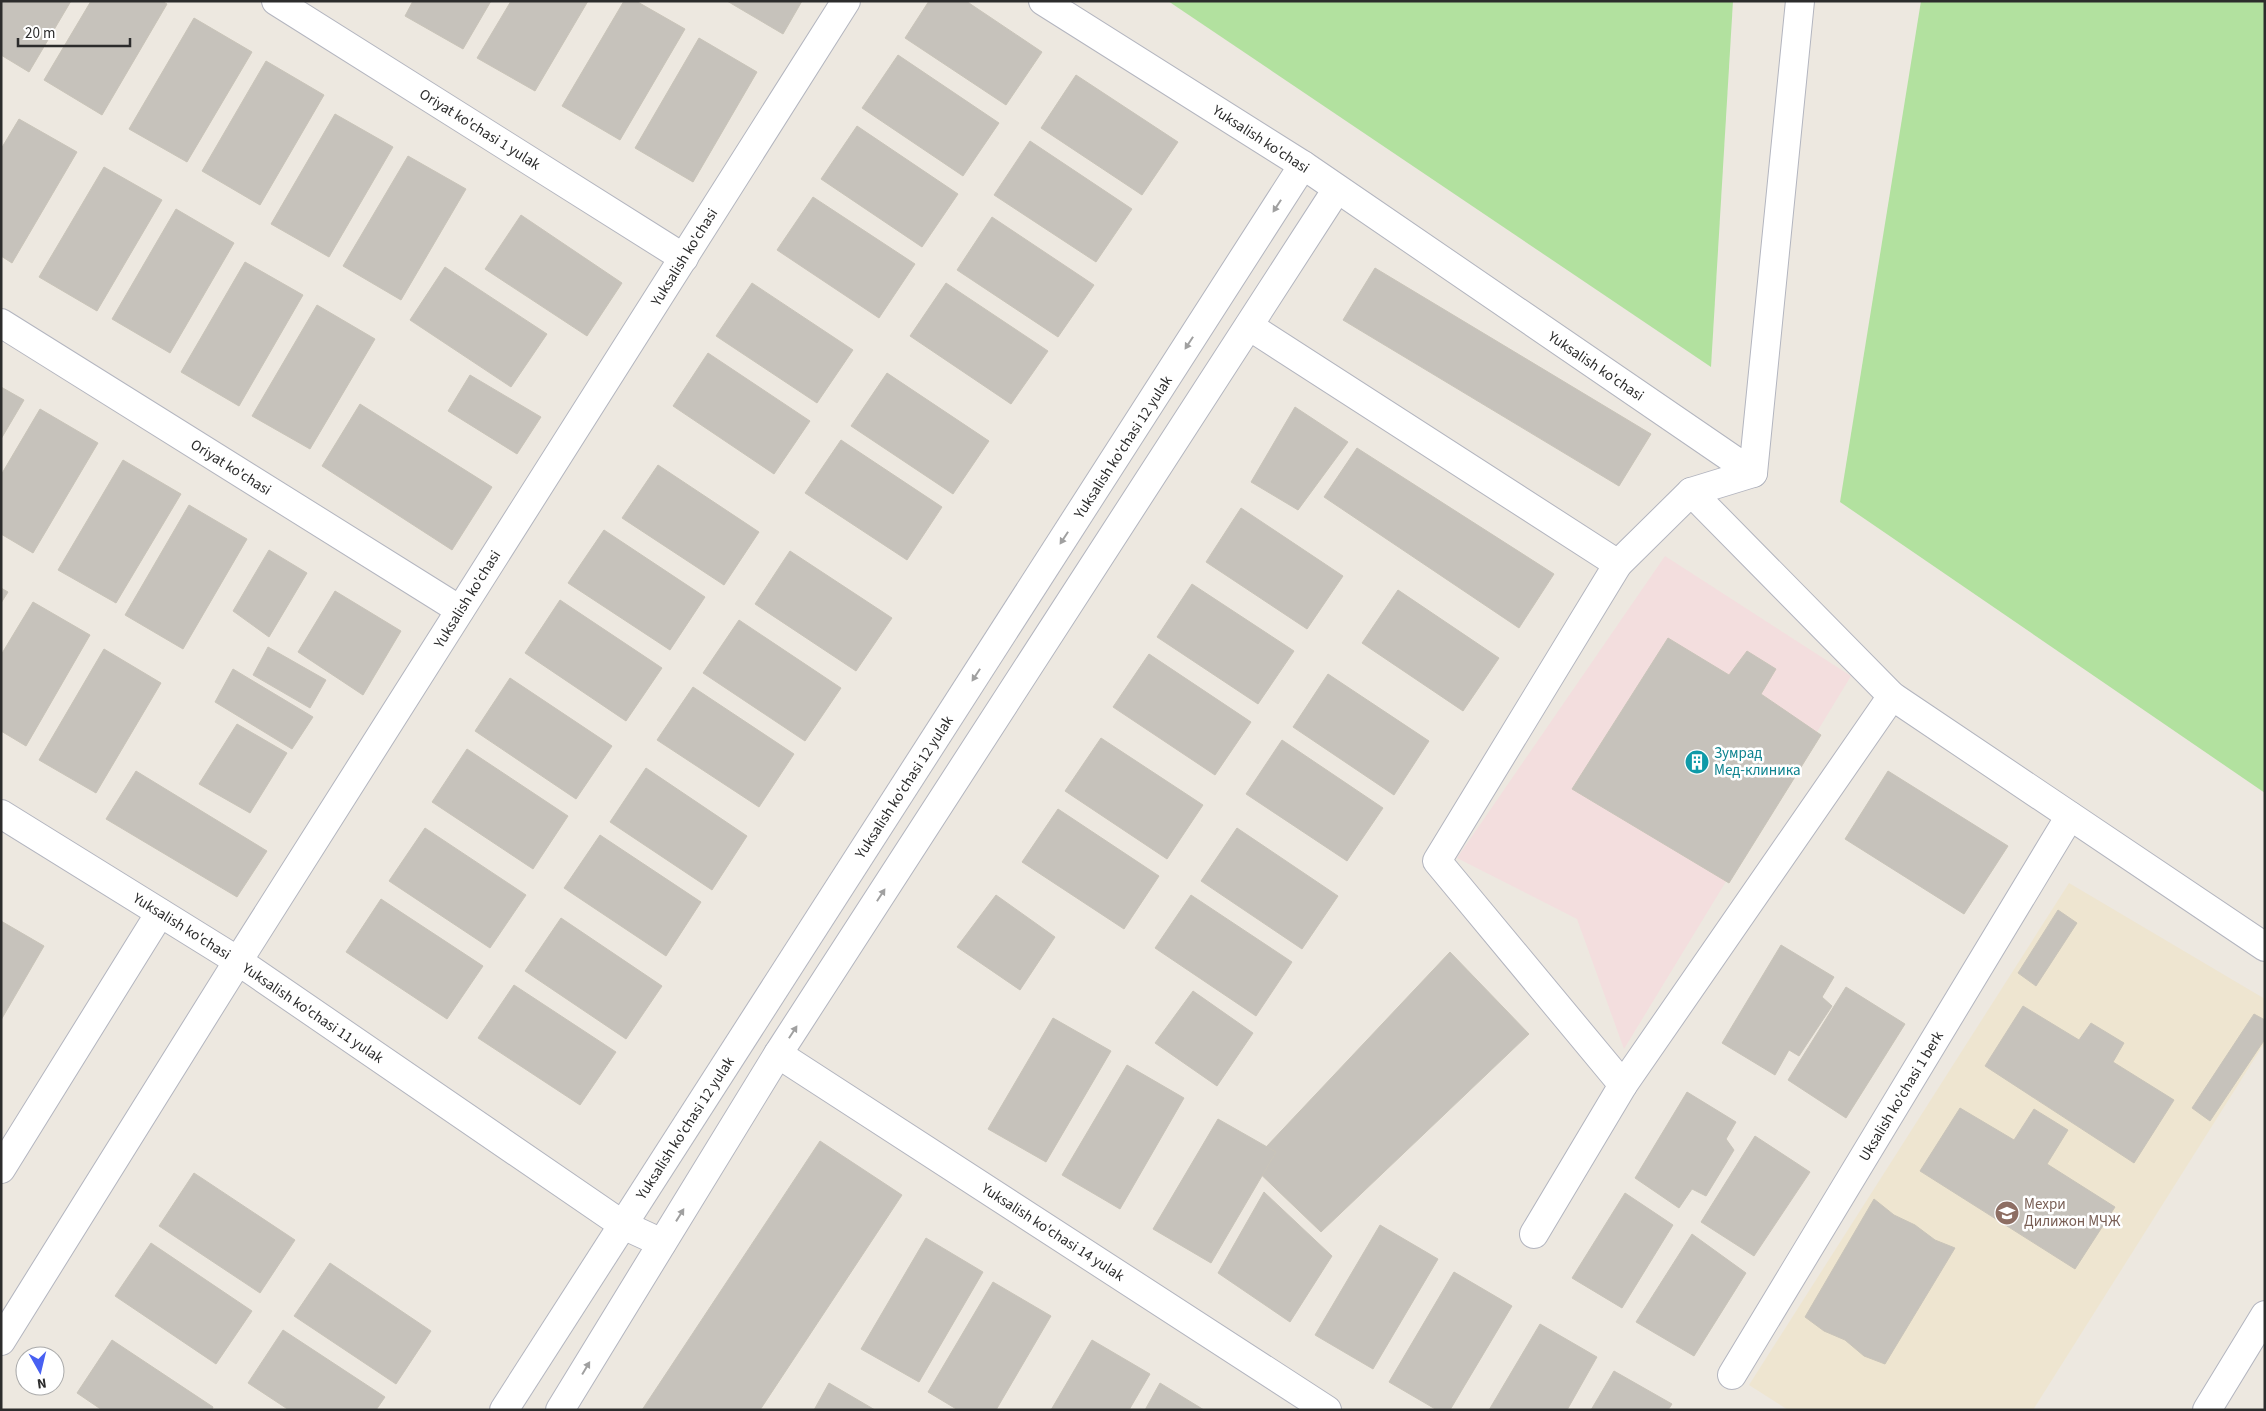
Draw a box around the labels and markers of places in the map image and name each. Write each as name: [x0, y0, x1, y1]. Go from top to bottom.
place label: Зумрад Мед-клиника: [1714, 743, 1801, 781]
building icon: Зумрад Мед-клиника: [1684, 749, 1710, 775]
place label: Мехри Дилижон МЧЖ: [2024, 1194, 2121, 1232]
school or university icon: Мехри Дилижон МЧЖ: [1994, 1200, 2020, 1226]

